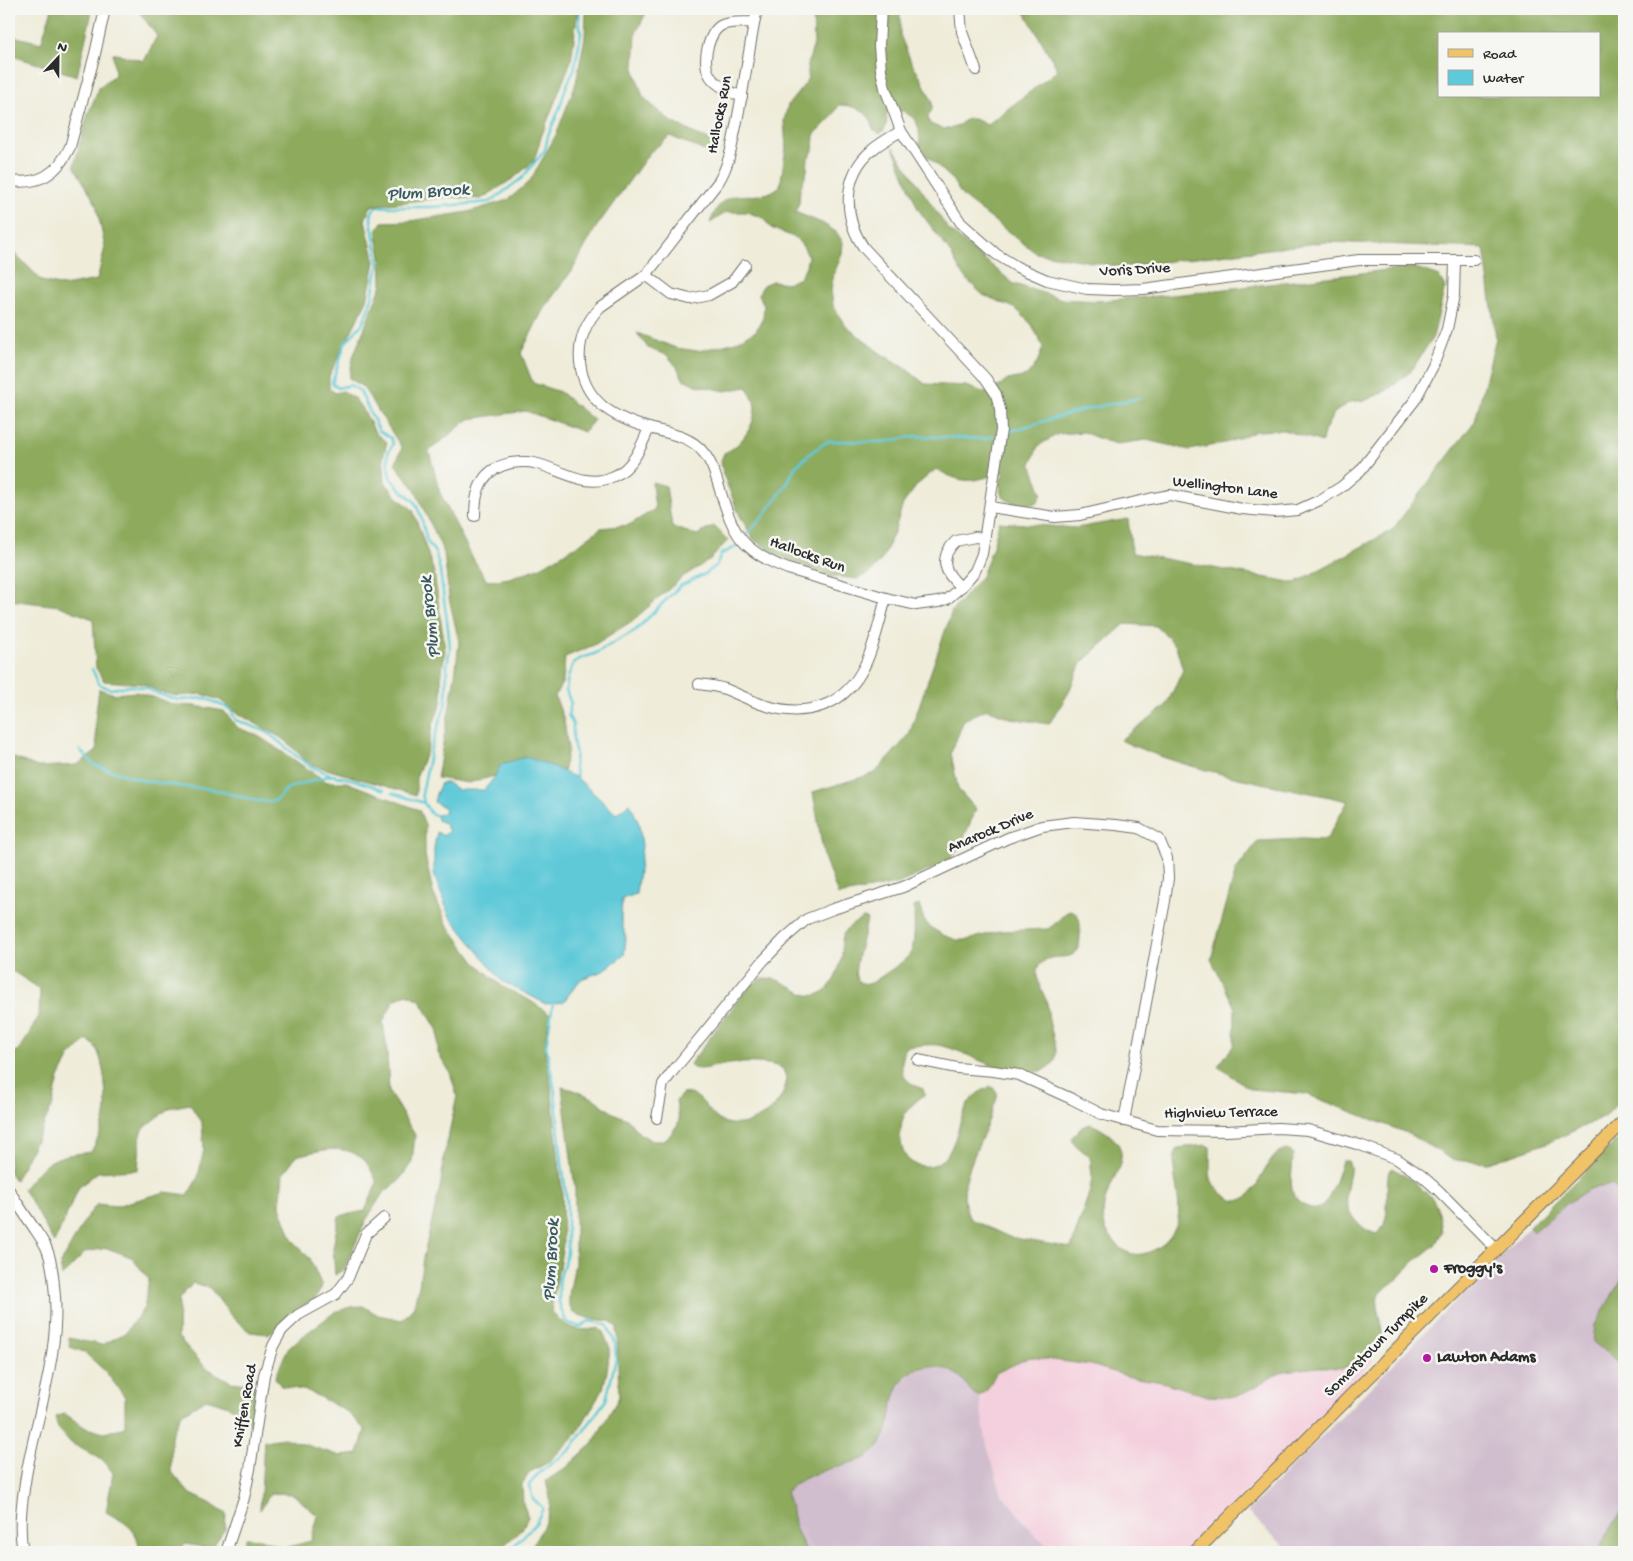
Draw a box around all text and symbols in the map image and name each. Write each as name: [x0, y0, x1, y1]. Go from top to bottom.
north arrow: [32, 32, 82, 82]
legend: [1438, 32, 1600, 98]
text: N: [55, 39, 69, 58]
text: Road: [1483, 46, 1517, 64]
text: Water: [1483, 70, 1525, 88]
street label: Hallocks Run: [704, 74, 738, 156]
water label: Plum Brook: [387, 180, 471, 206]
street label: Voris Drive: [1098, 260, 1172, 282]
street label: Wellington Lane: [1171, 473, 1279, 505]
street label: Hallocks Run: [767, 534, 848, 579]
water label: Plum Brook: [416, 573, 446, 659]
street label: Anarock Drive: [945, 805, 1037, 859]
street label: Highview Terrace: [1164, 1103, 1279, 1124]
water label: Plum Brook: [539, 1217, 565, 1301]
place label: Froggy's: [1443, 1260, 1503, 1279]
marker: Froggy's: [1428, 1263, 1440, 1275]
street label: Somerstown Turnpike: [1321, 1290, 1433, 1402]
place label: Lawton Adams: [1437, 1349, 1536, 1368]
marker: Lawton Adams: [1421, 1352, 1433, 1364]
street label: Kniffen Road: [229, 1361, 263, 1449]

